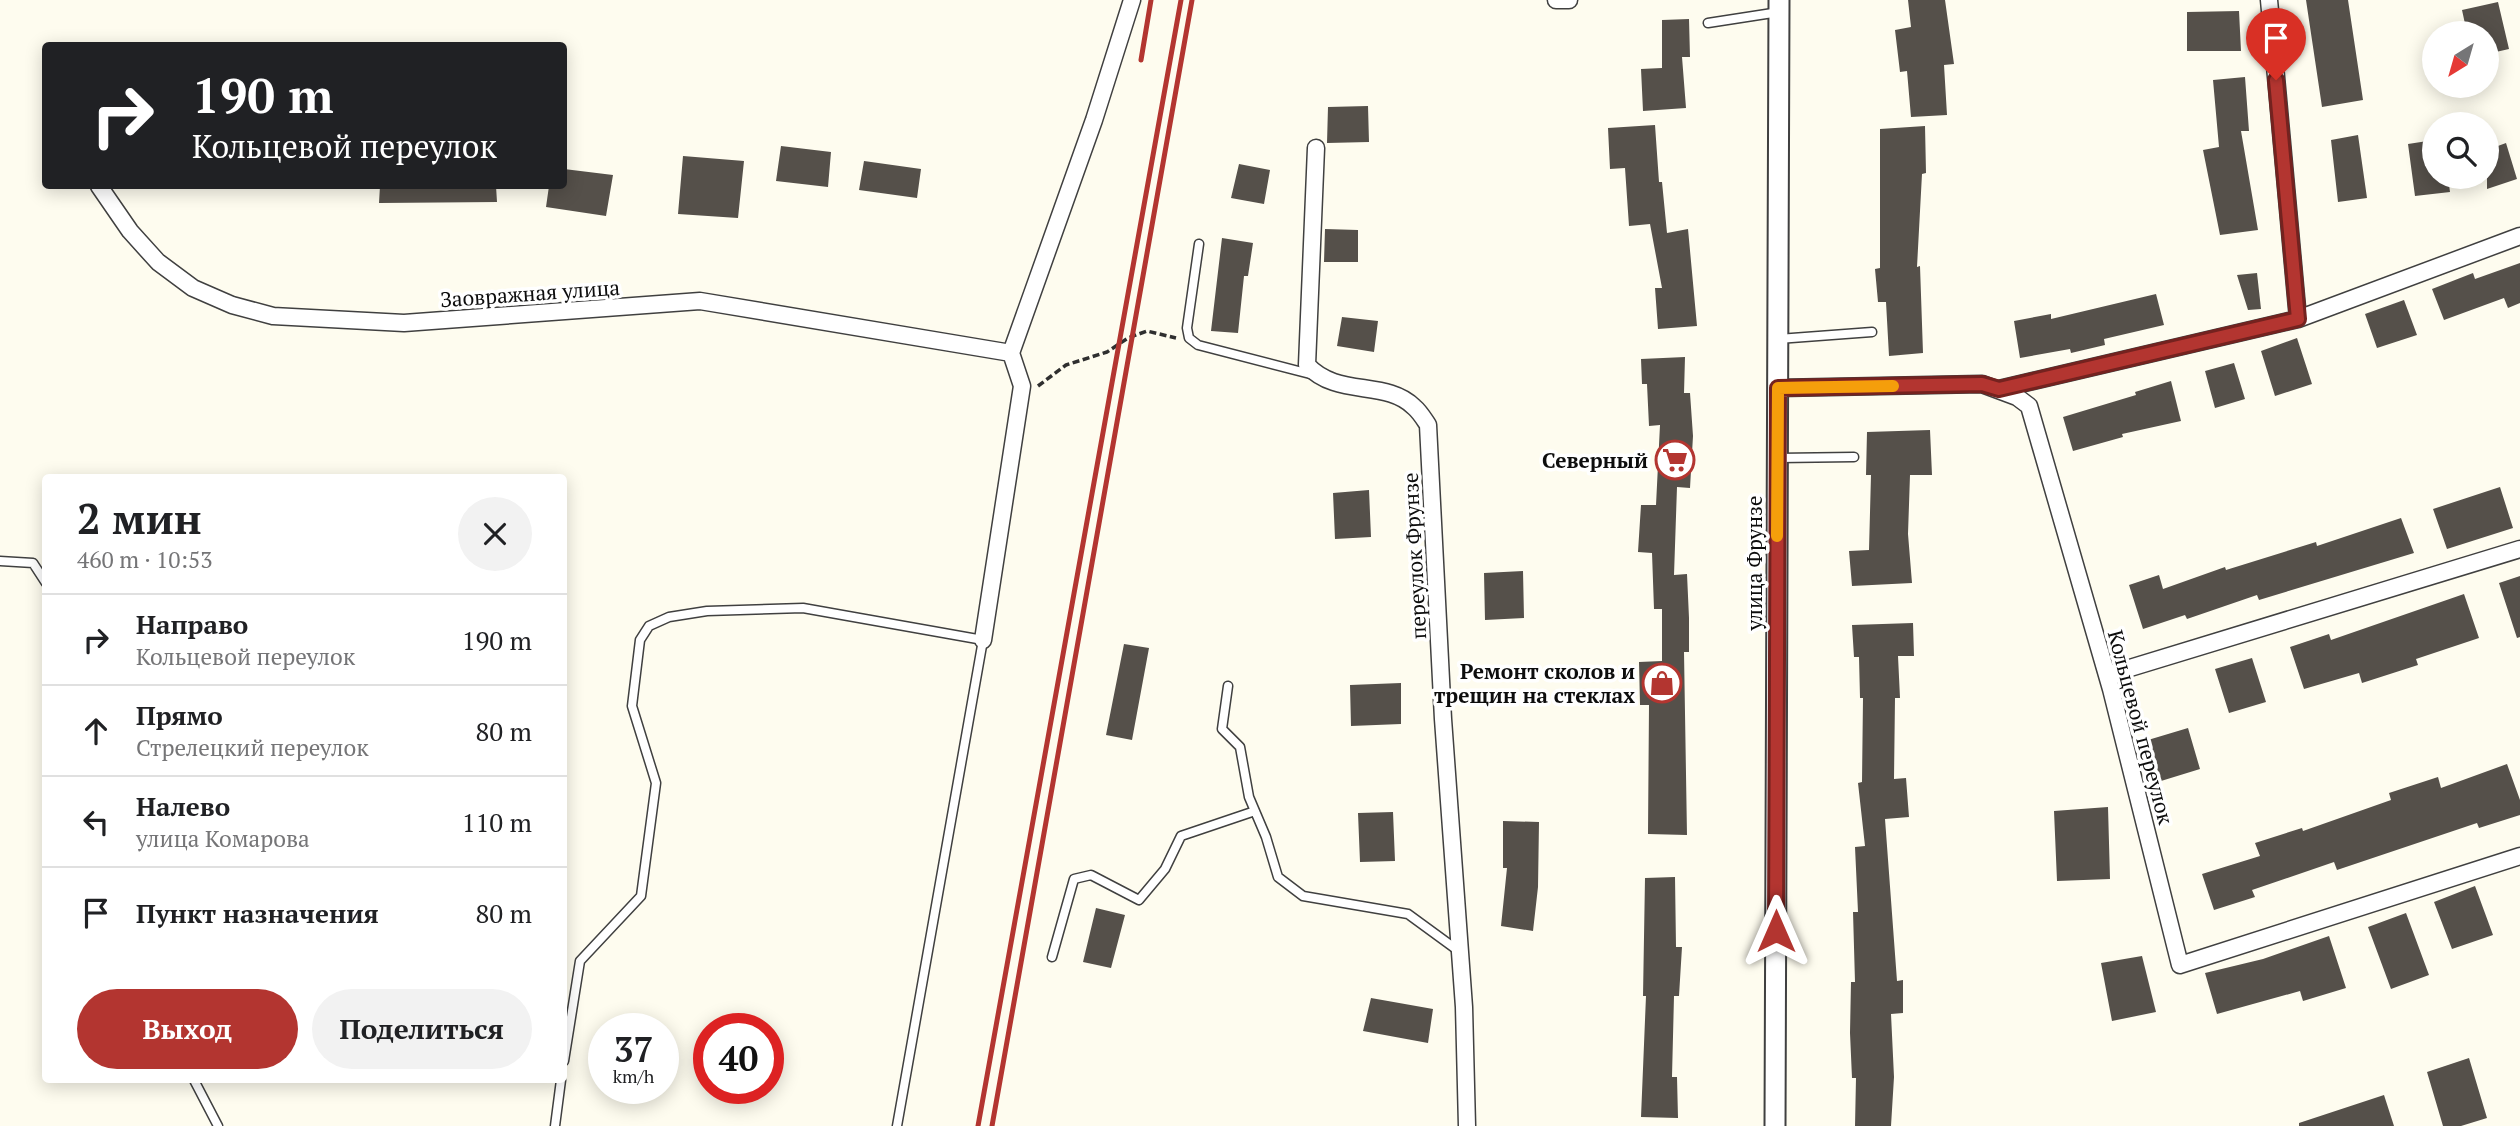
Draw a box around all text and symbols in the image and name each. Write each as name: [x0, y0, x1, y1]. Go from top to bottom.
pin: [2246, 8, 2306, 80]
icon: arrive: [2257, 19, 2295, 57]
north arrow: [2422, 21, 2499, 98]
map controls: [2422, 21, 2499, 189]
text: 190 m: [192, 62, 334, 127]
icon: right: [77, 70, 168, 161]
button: search: [2422, 112, 2499, 189]
text: Кольцевой переулок: [192, 125, 497, 167]
street label: Заовражная улица: [439, 273, 621, 313]
supermarket icon: Северный: [1654, 439, 1696, 481]
place label: Северный: [1542, 446, 1648, 474]
street label: переулок Фрунзе: [1396, 472, 1432, 640]
text: 2 мин: [77, 490, 202, 546]
street label: улица Фрунзе: [1740, 495, 1768, 632]
button: close: [458, 497, 532, 571]
text: 460 m · 10:53: [77, 544, 212, 575]
text: Направо: [136, 607, 248, 641]
icon: right: [77, 621, 115, 659]
text: 190 m: [462, 623, 532, 657]
street label: Кольцевой переулок: [2102, 627, 2181, 828]
text: Кольцевой переулок: [136, 641, 355, 672]
place label: Ремонт сколов и трещин на стеклах: [1434, 657, 1635, 709]
shop icon: Ремонт сколов и трещин на стеклах: [1641, 662, 1683, 704]
text: Прямо: [136, 698, 223, 732]
icon: ahead: [77, 712, 115, 750]
text: 80 m: [476, 714, 532, 748]
text: Стрелецкий переулок: [136, 732, 369, 763]
text: Налево: [136, 789, 230, 823]
icon: left: [77, 803, 115, 841]
text: 110 m: [462, 805, 532, 839]
text: улица Комарова: [136, 823, 310, 854]
icon: arrive: [77, 894, 115, 932]
position arrow: [1739, 894, 1813, 968]
text: Пункт назначения: [136, 896, 379, 930]
text: 80 m: [476, 896, 532, 930]
button: Выход: [77, 989, 298, 1069]
button: Поделиться: [312, 989, 532, 1069]
speed limit sign: 40: [693, 1013, 784, 1104]
text: 37: [614, 1026, 653, 1072]
text: km/h: [613, 1064, 654, 1088]

